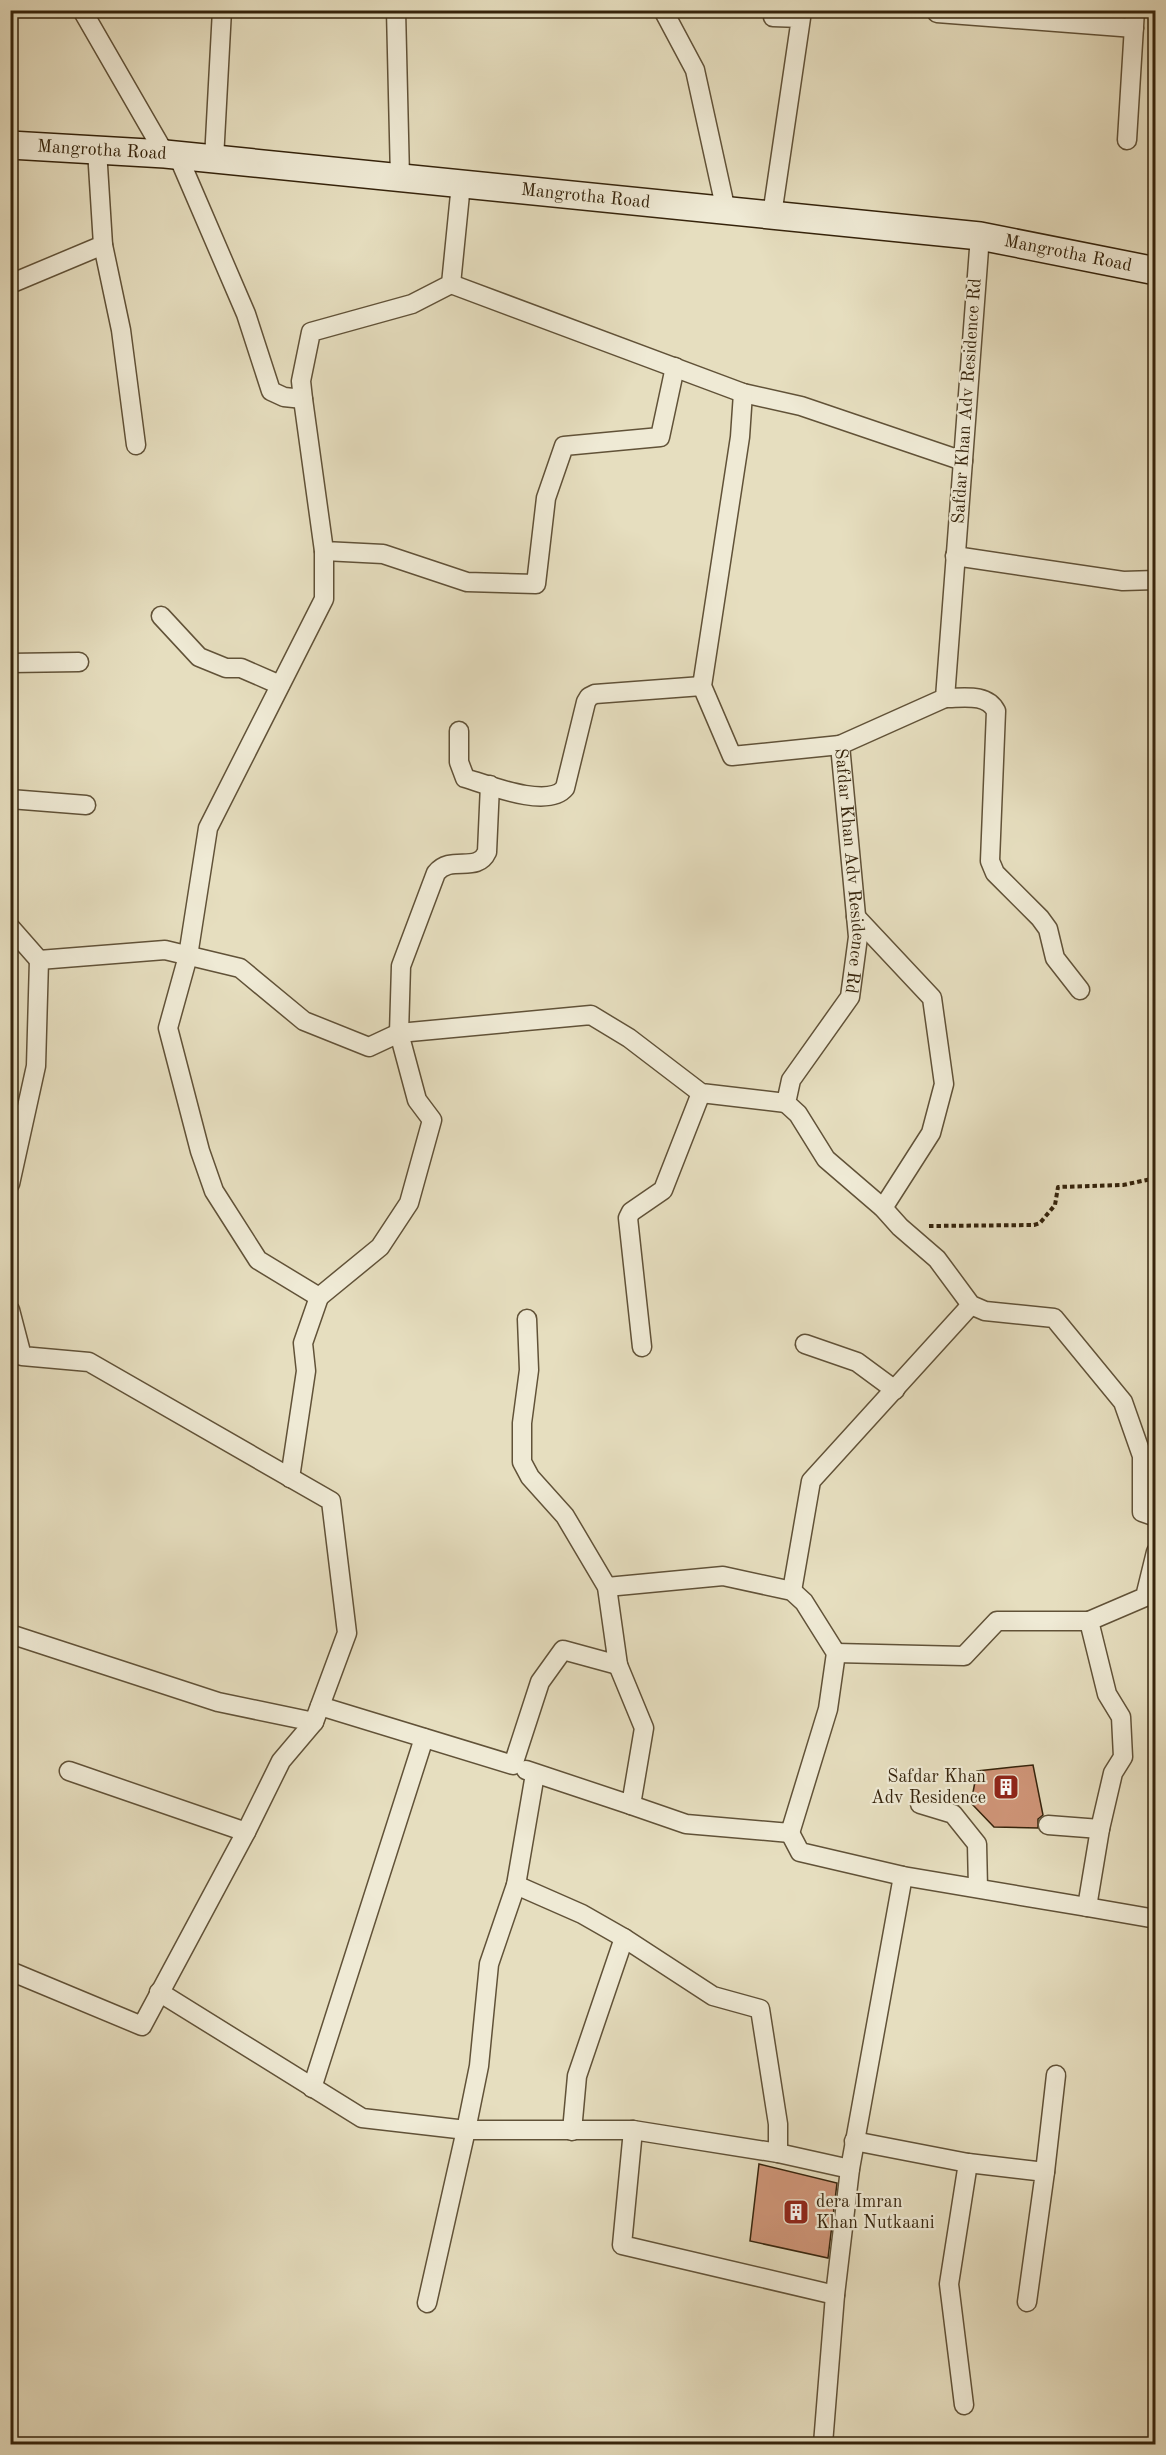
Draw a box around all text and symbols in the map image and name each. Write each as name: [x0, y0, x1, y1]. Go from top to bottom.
street label: Mangrotha Road: [36, 138, 167, 163]
street label: Mangrotha Road: [520, 181, 651, 212]
street label: Mangrotha Road: [1002, 232, 1133, 275]
street label: Safdar Khan Adv Residence Rd: [949, 278, 985, 524]
street label: Safdar Khan Adv Residence Rd: [831, 748, 867, 995]
place label: Safdar Khan Adv Residence: [871, 1768, 986, 1807]
building icon: Safdar Khan Adv Residence: [991, 1772, 1021, 1802]
place label: dera Imran Khan Nutkaani: [816, 2193, 935, 2232]
building icon: dera Imran Khan Nutkaani: [781, 2197, 811, 2227]

